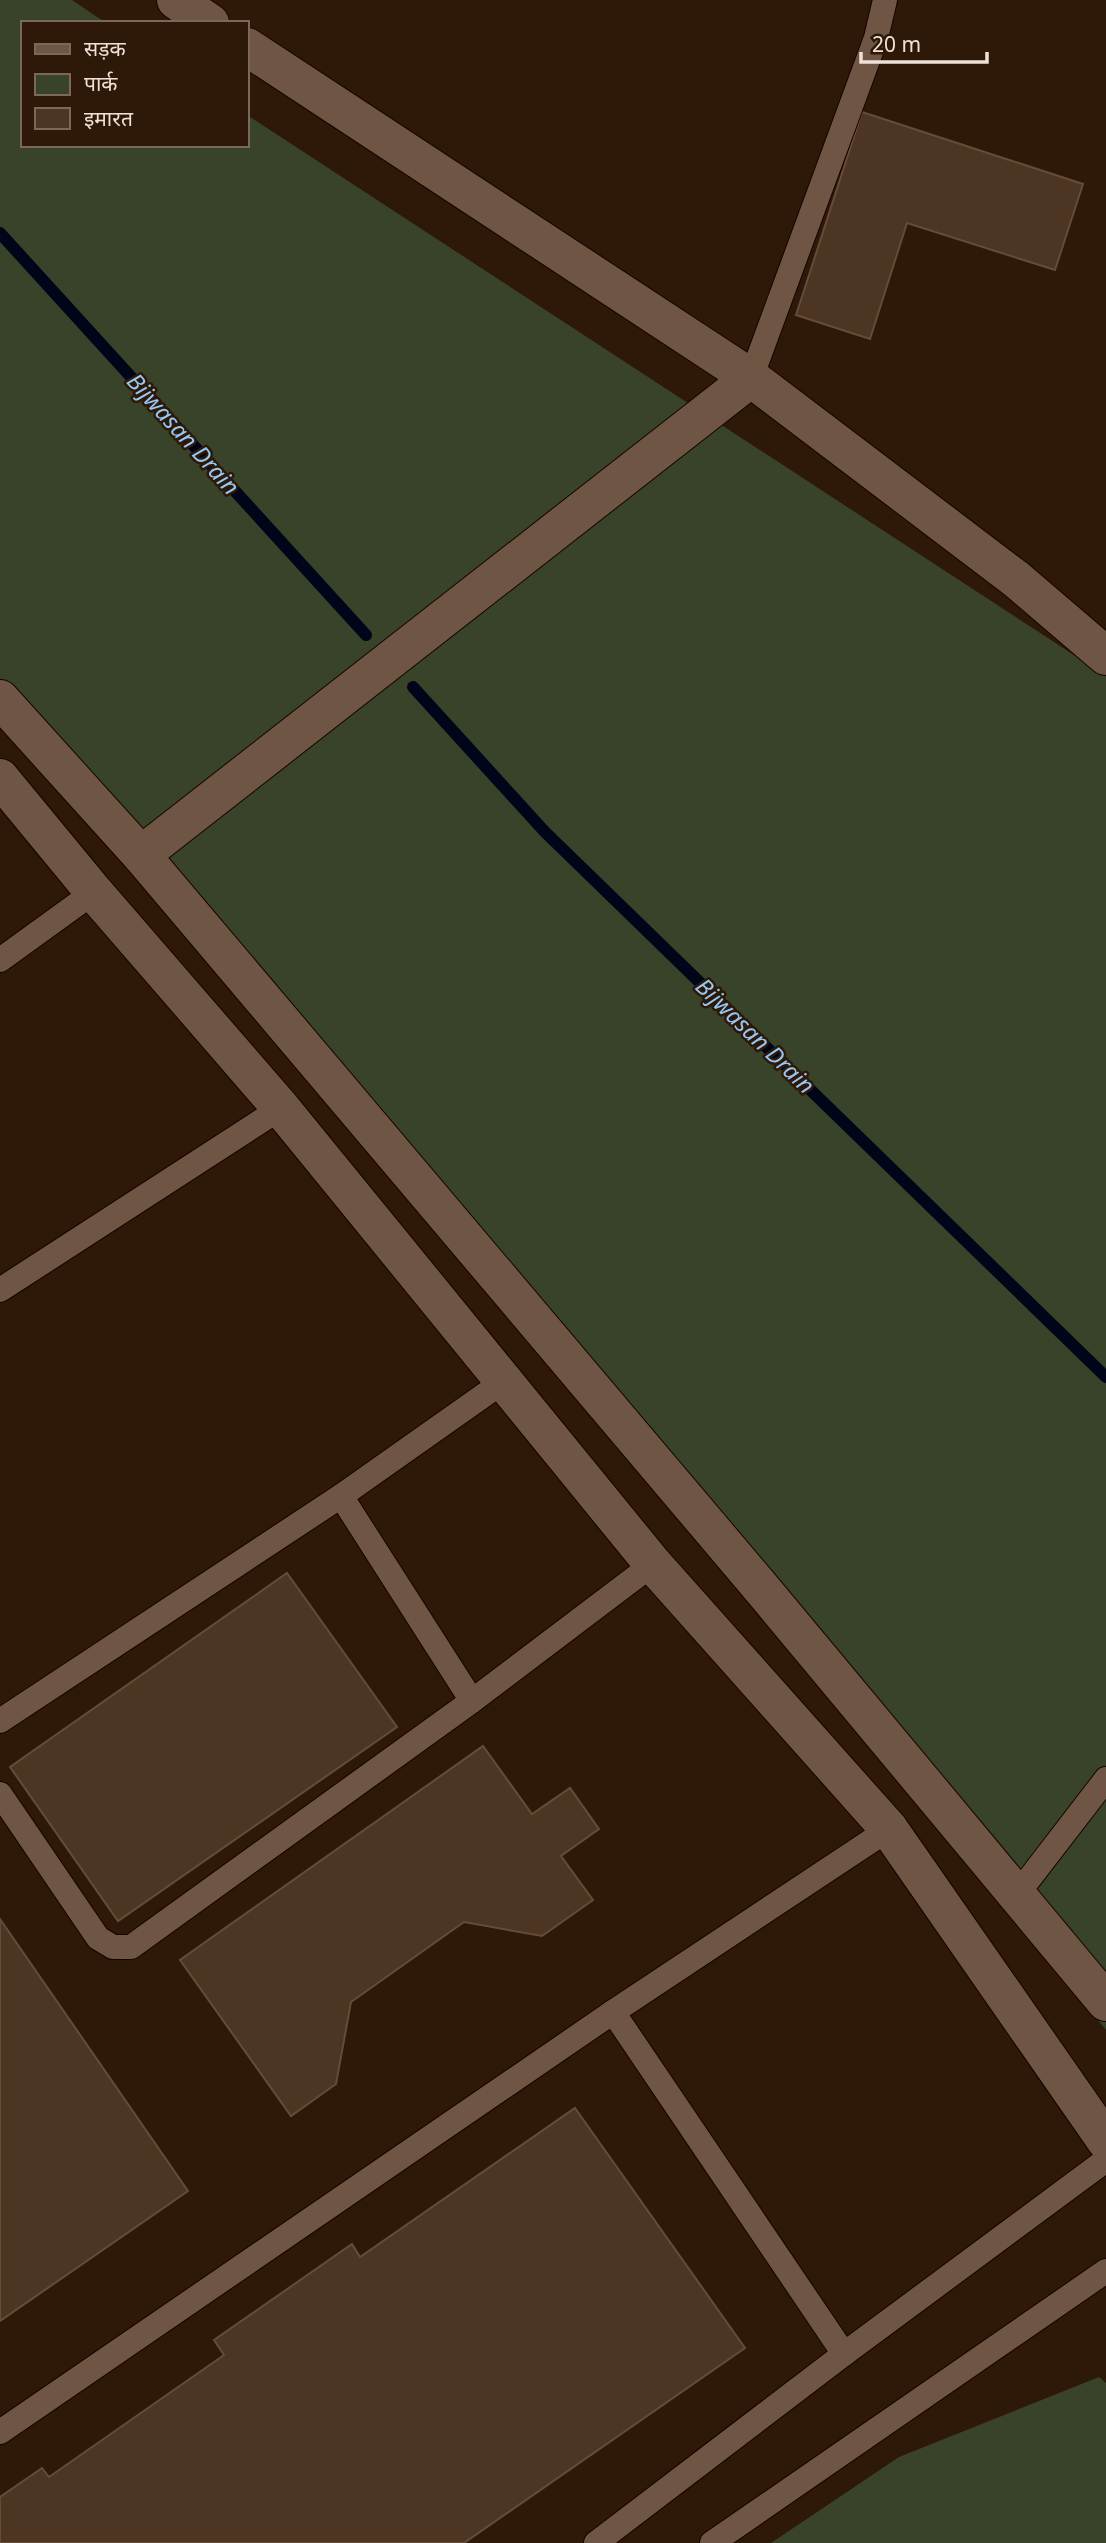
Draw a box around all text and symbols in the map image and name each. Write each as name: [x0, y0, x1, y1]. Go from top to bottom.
legend: [21, 21, 248, 147]
scale bar: [861, 21, 987, 65]
text: 20 m: [872, 30, 921, 58]
text: सड़क: [84, 34, 126, 62]
text: पार्क: [84, 69, 118, 97]
text: इमारत: [84, 104, 134, 132]
water label: Bijwasan Drain: [120, 365, 247, 501]
water label: Bijwasan Drain: [689, 970, 822, 1100]

